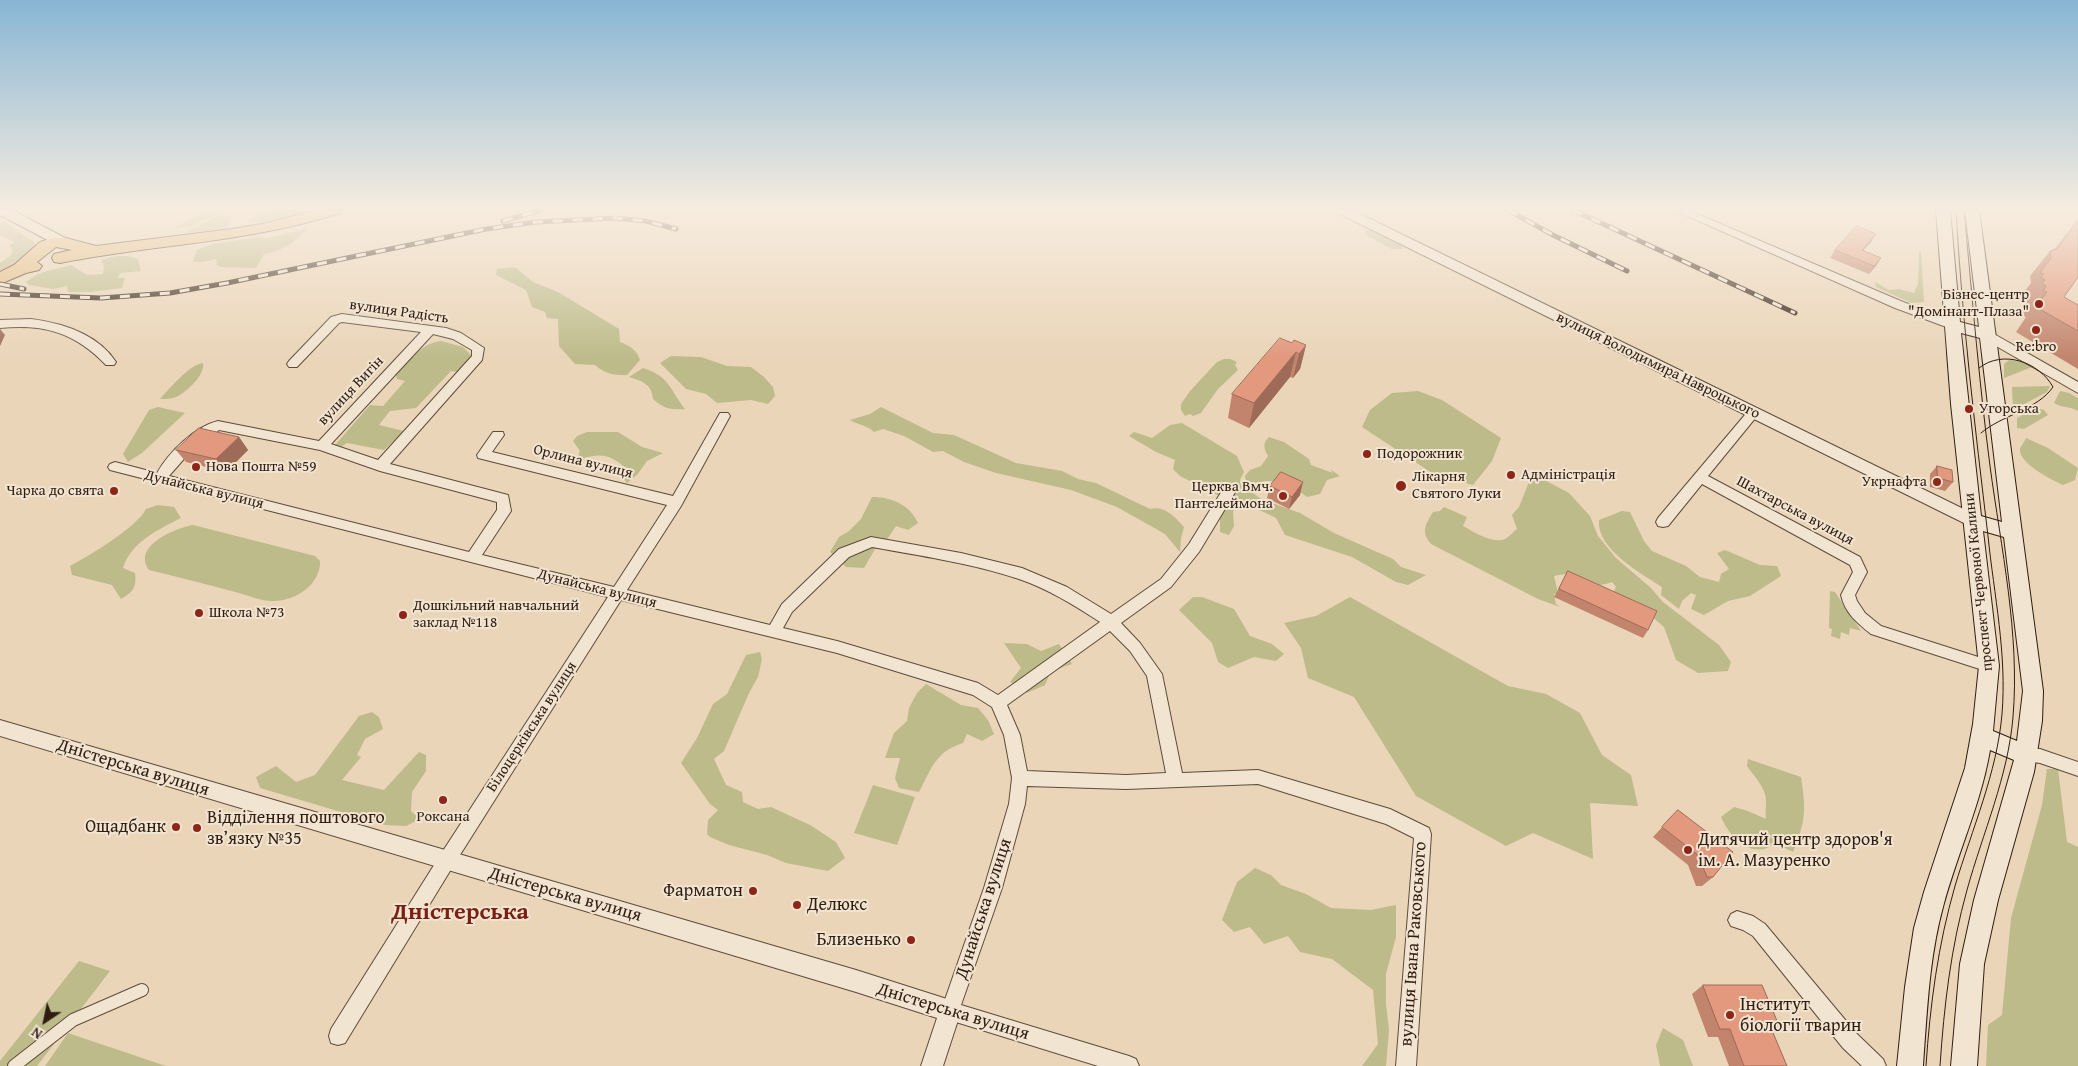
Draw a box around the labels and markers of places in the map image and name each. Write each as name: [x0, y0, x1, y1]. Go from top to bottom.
place label: Бізнес-центр "Домінант-Плаза": [1908, 286, 2029, 321]
marker: Бізнес-центр "Домінант-Плаза": [2033, 298, 2045, 310]
marker: Re:bro: [2030, 324, 2042, 336]
place label: Re:bro: [2016, 338, 2056, 356]
place label: Угорська: [1979, 400, 2039, 418]
marker: Угорська: [1963, 403, 1975, 415]
place label: Подорожник: [1377, 445, 1462, 463]
marker: Подорожник: [1361, 448, 1373, 460]
place label: Нова Пошта №59: [206, 458, 316, 476]
marker: Нова Пошта №59: [190, 461, 202, 473]
place label: Адміністрація: [1521, 466, 1616, 484]
place label: Лікарня Святого Луки: [1412, 468, 1501, 503]
marker: Адміністрація: [1505, 469, 1517, 481]
place label: Укрнафта: [1862, 473, 1927, 491]
marker: Укрнафта: [1931, 476, 1943, 488]
place label: Церква Вмч. Пантелеймона: [1175, 478, 1273, 513]
marker: Лікарня Святого Луки: [1394, 479, 1408, 493]
place label: Чарка до свята: [6, 482, 104, 500]
marker: Чарка до свята: [108, 485, 120, 497]
marker: Церква Вмч. Пантелеймона: [1277, 490, 1289, 502]
place label: Дошкільний навчальний заклад №118: [413, 597, 579, 632]
place label: Школа №73: [209, 604, 284, 622]
marker: Школа №73: [193, 607, 205, 619]
marker: Дошкільний навчальний заклад №118: [397, 609, 409, 621]
marker: Роксана: [437, 794, 449, 806]
place label: Відділення поштового зв’язку №35: [207, 807, 385, 850]
place label: Роксана: [416, 808, 470, 826]
place label: Ощадбанк: [85, 816, 166, 838]
marker: Ощадбанк: [170, 821, 182, 833]
marker: Відділення поштового зв’язку №35: [191, 822, 203, 834]
place label: Дитячий центр здоров'я ім. А. Мазуренко: [1698, 829, 1893, 872]
marker: Дитячий центр здоров'я ім. А. Мазуренко: [1682, 844, 1694, 856]
place label: Фарматон: [663, 880, 743, 902]
marker: Фарматон: [747, 885, 759, 897]
place label: Делюкс: [807, 894, 867, 916]
marker: Делюкс: [791, 899, 803, 911]
place label: Близенько: [816, 929, 901, 951]
marker: Близенько: [905, 934, 917, 946]
place label: Інститут біології тварин: [1740, 994, 1862, 1036]
marker: Інститут біології тварин: [1724, 1009, 1736, 1021]

